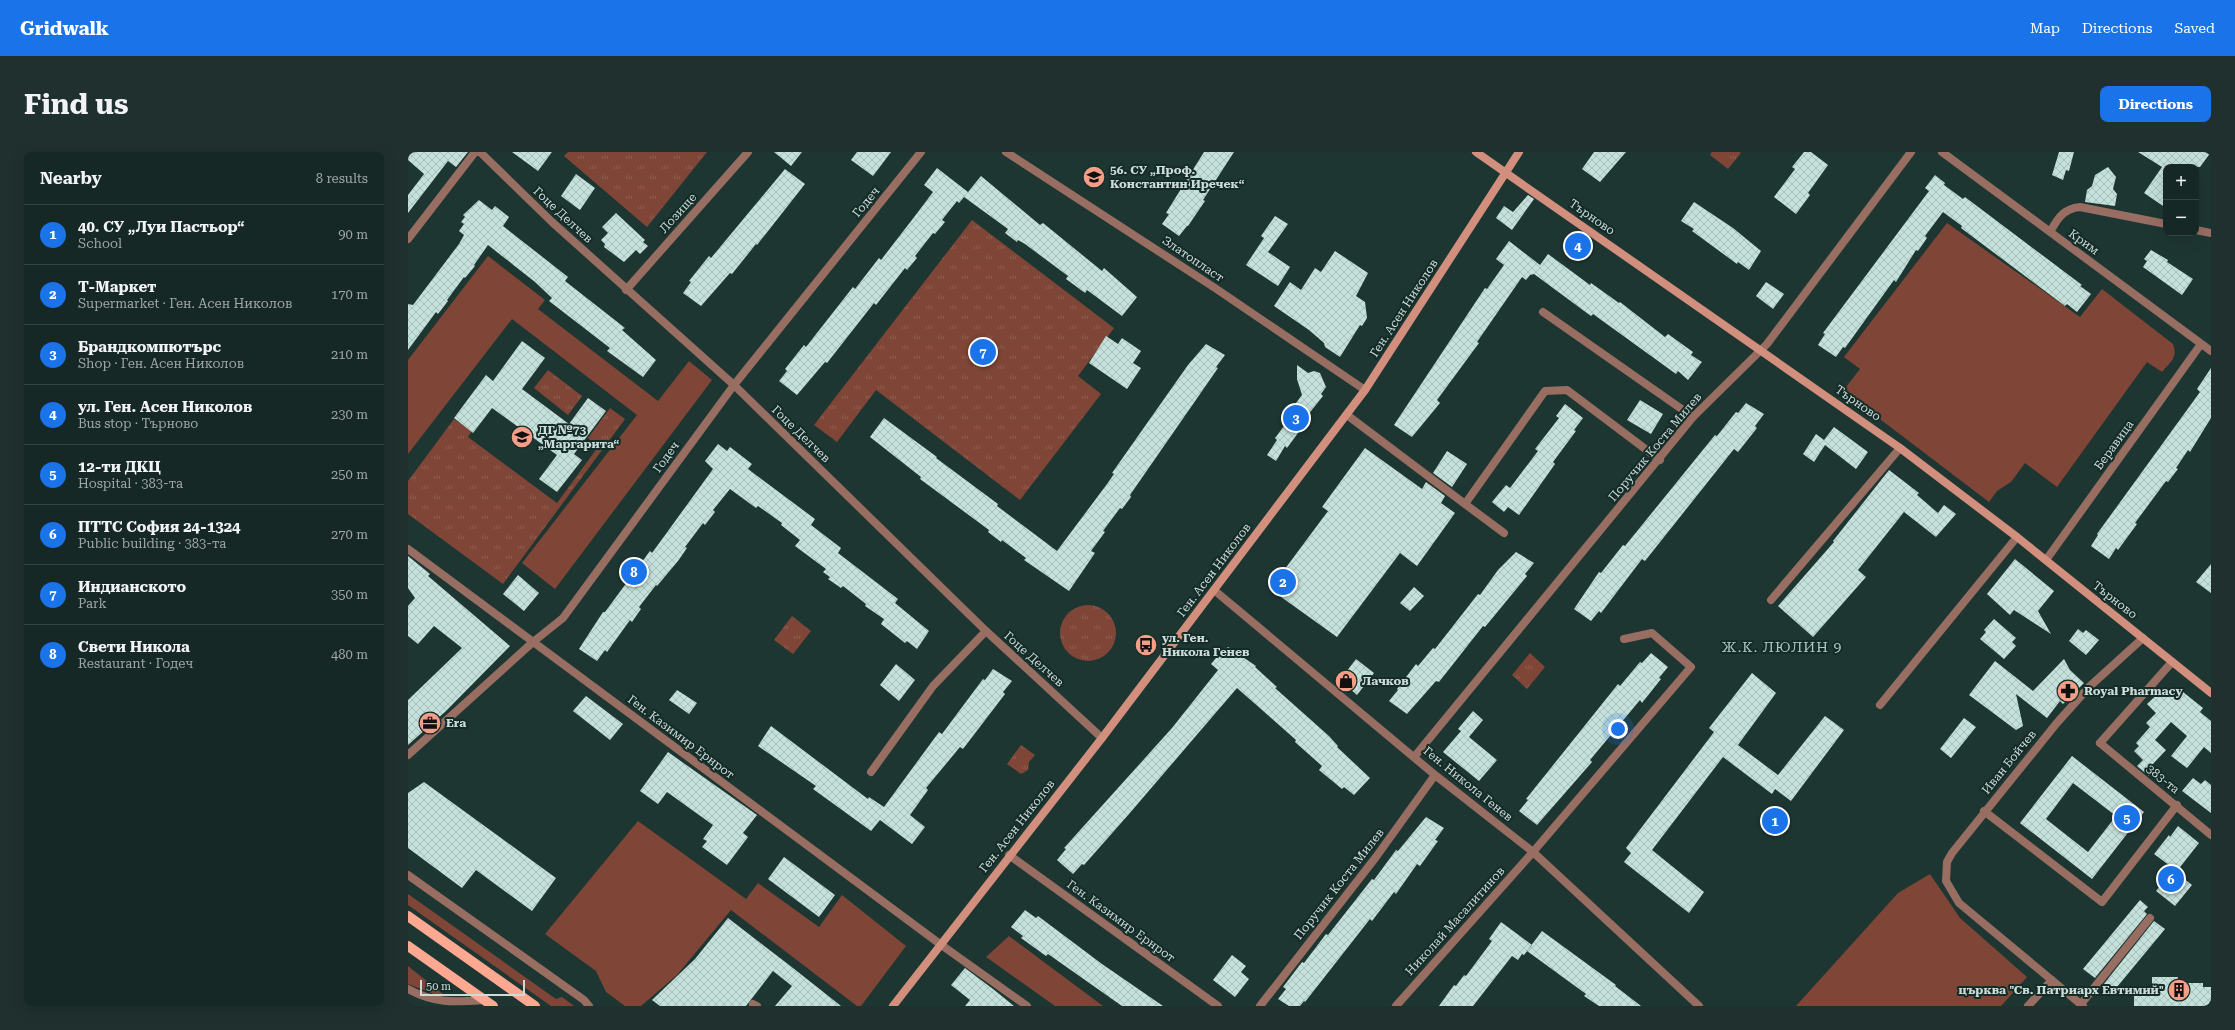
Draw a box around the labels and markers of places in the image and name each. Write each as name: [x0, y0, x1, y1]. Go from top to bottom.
place label: 56. СУ „Проф. Константин Иречек“: [1110, 163, 1245, 191]
school or university icon: 56. СУ „Проф. Константин Иречек“: [1081, 164, 1107, 190]
pin: 4: [1565, 231, 1591, 261]
pin: 7: [970, 337, 996, 367]
pin: 3: [1283, 403, 1309, 433]
place label: ДГ №73 „Маргарита“: [538, 423, 620, 451]
school or university icon: ДГ №73 „Маргарита“: [509, 424, 535, 450]
pin: 8: [621, 557, 647, 587]
pin: 2: [1270, 567, 1296, 597]
place label: ул. Ген. Никола Генев: [1162, 631, 1250, 659]
bus stop icon: ул. Ген. Никола Генев: [1133, 632, 1159, 658]
shop icon: Лачков: [1333, 668, 1359, 694]
place label: Лачков: [1362, 674, 1409, 688]
pharmacy icon: Royal Pharmacy: [2055, 678, 2081, 704]
place label: Royal Pharmacy: [2084, 684, 2184, 698]
office icon: Era: [417, 710, 443, 736]
place label: Era: [446, 716, 466, 730]
pin: 5: [2114, 803, 2140, 833]
pin: 1: [1762, 806, 1788, 836]
pin: 6: [2158, 864, 2184, 894]
building icon: църква "Св. Патриарх Евтимий": [2166, 977, 2192, 1003]
place label: църква "Св. Патриарх Евтимий": [1958, 983, 2164, 997]

